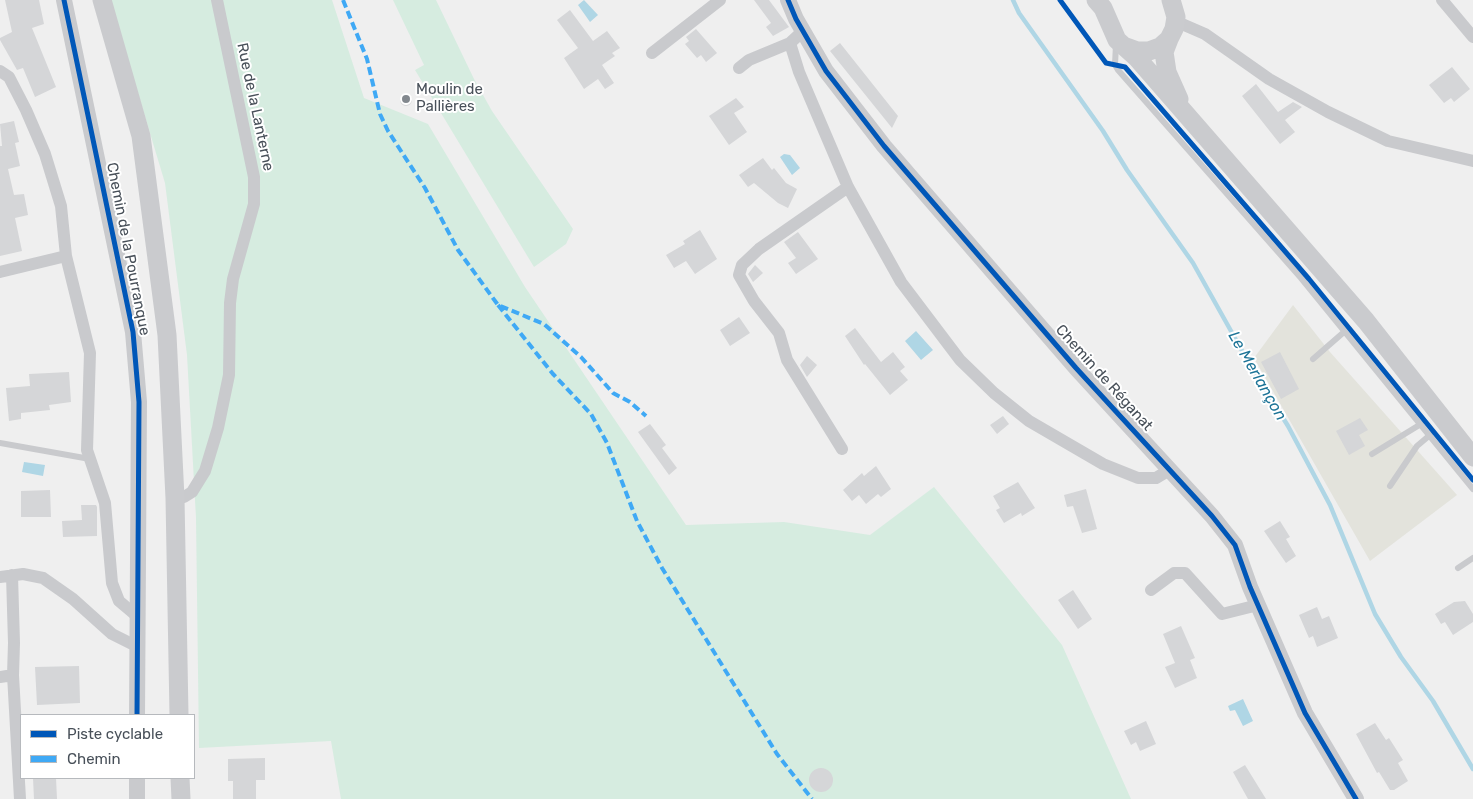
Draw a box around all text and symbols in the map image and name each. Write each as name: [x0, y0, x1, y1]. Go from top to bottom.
street label: Rue de la Lanterne: [233, 41, 277, 173]
place label: Moulin de Pallières: [416, 81, 483, 116]
marker: Moulin de Pallières: [400, 93, 412, 105]
street label: Chemin de la Pourranque: [102, 161, 154, 337]
street label: Chemin de Réganat: [1052, 321, 1156, 435]
water label: Le Merlançon: [1224, 328, 1290, 424]
legend: [20, 714, 195, 779]
text: Piste cyclable: [67, 725, 163, 743]
text: Chemin: [67, 750, 121, 768]

